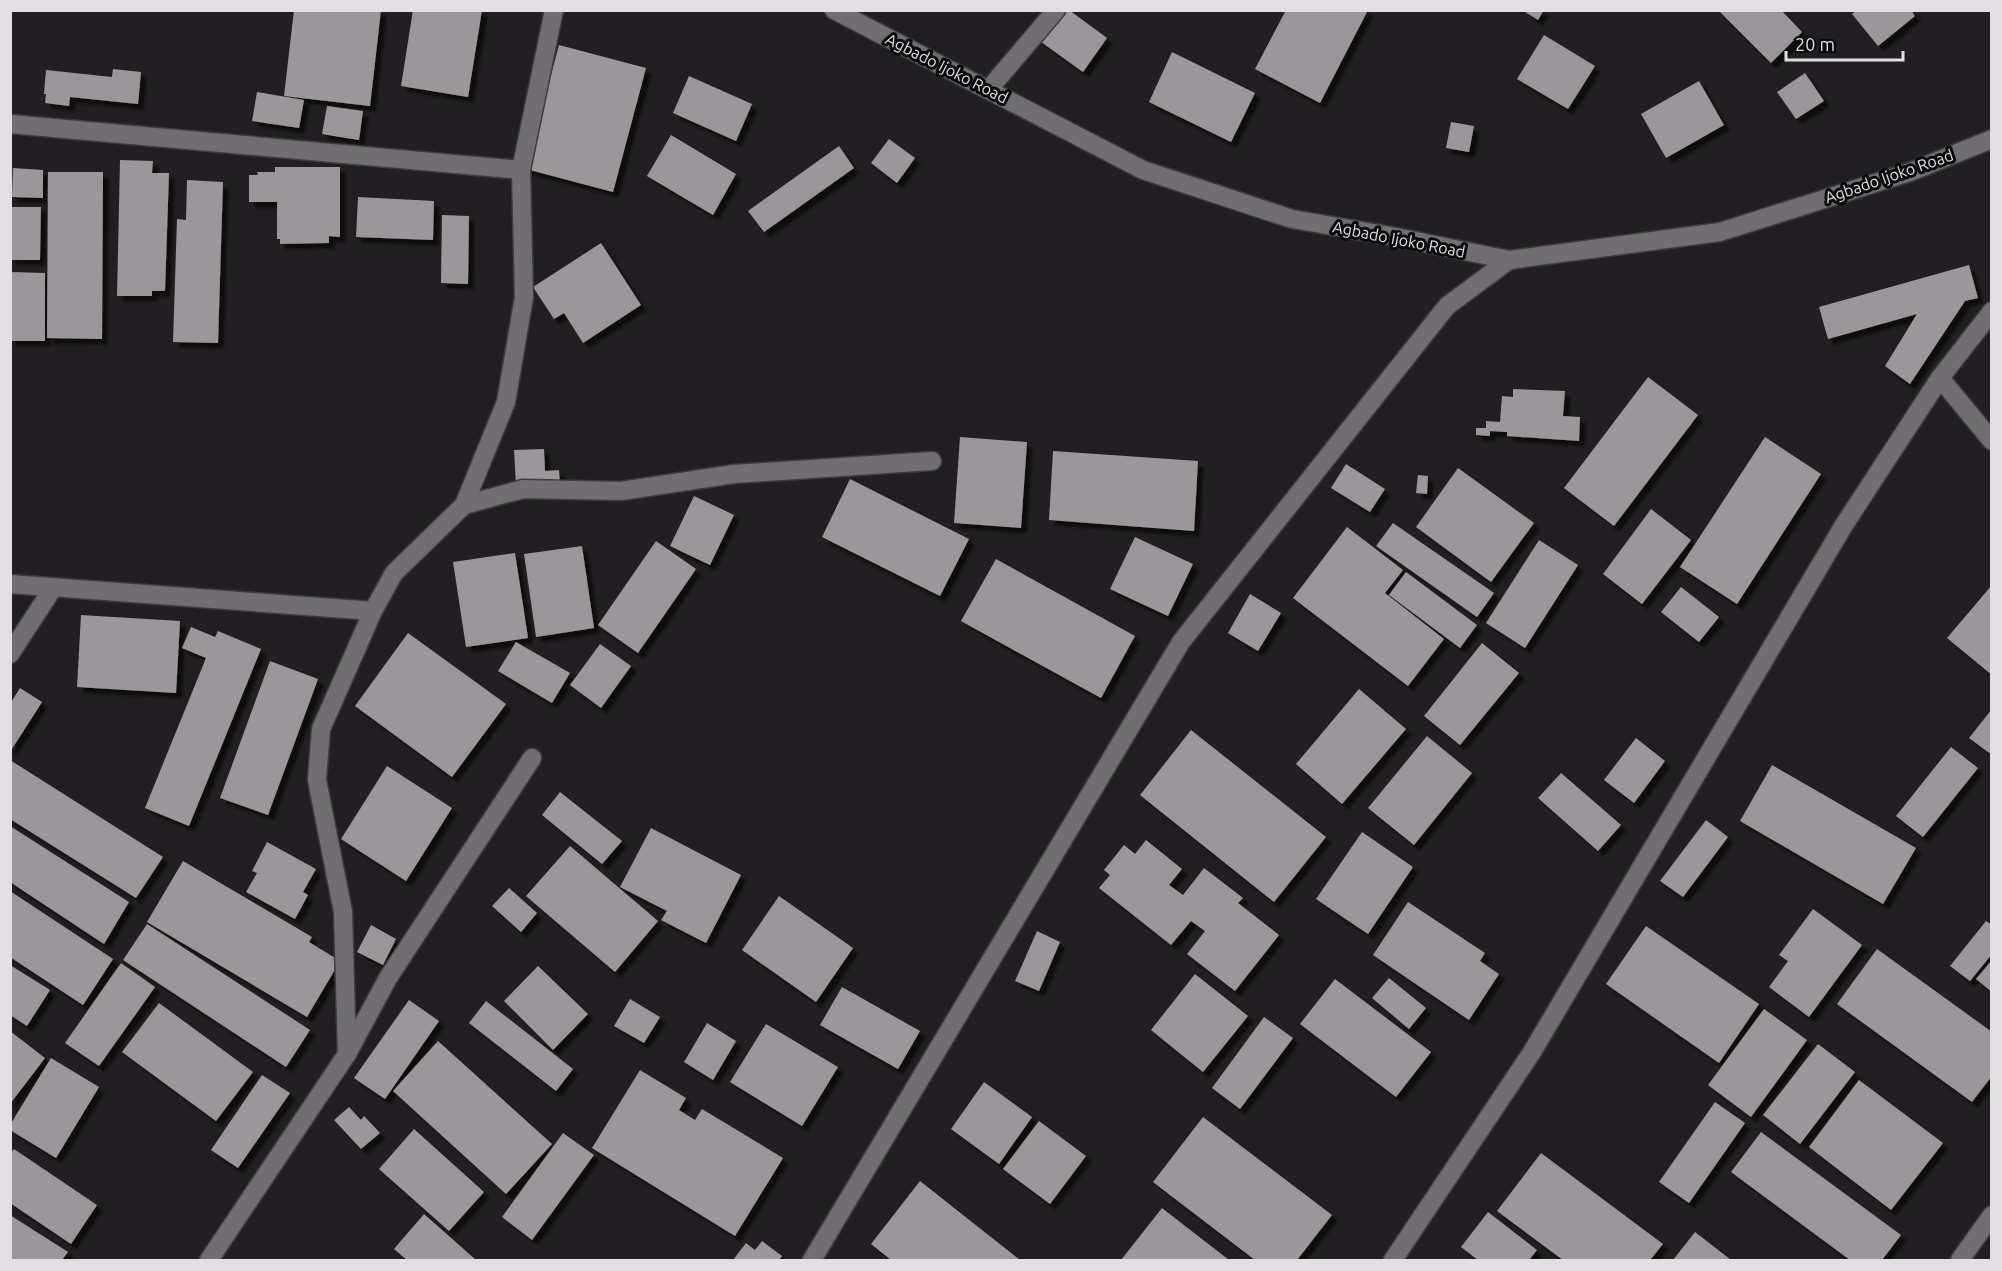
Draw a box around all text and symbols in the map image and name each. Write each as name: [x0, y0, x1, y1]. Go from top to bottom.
scale bar: [1786, 24, 1903, 62]
street label: Agbado Ijoko Road: [883, 29, 1011, 107]
text: 20 m: [1795, 34, 1835, 54]
street label: Agbado Ijoko Road: [1822, 146, 1956, 206]
street label: Agbado Ijoko Road: [1331, 217, 1467, 261]

